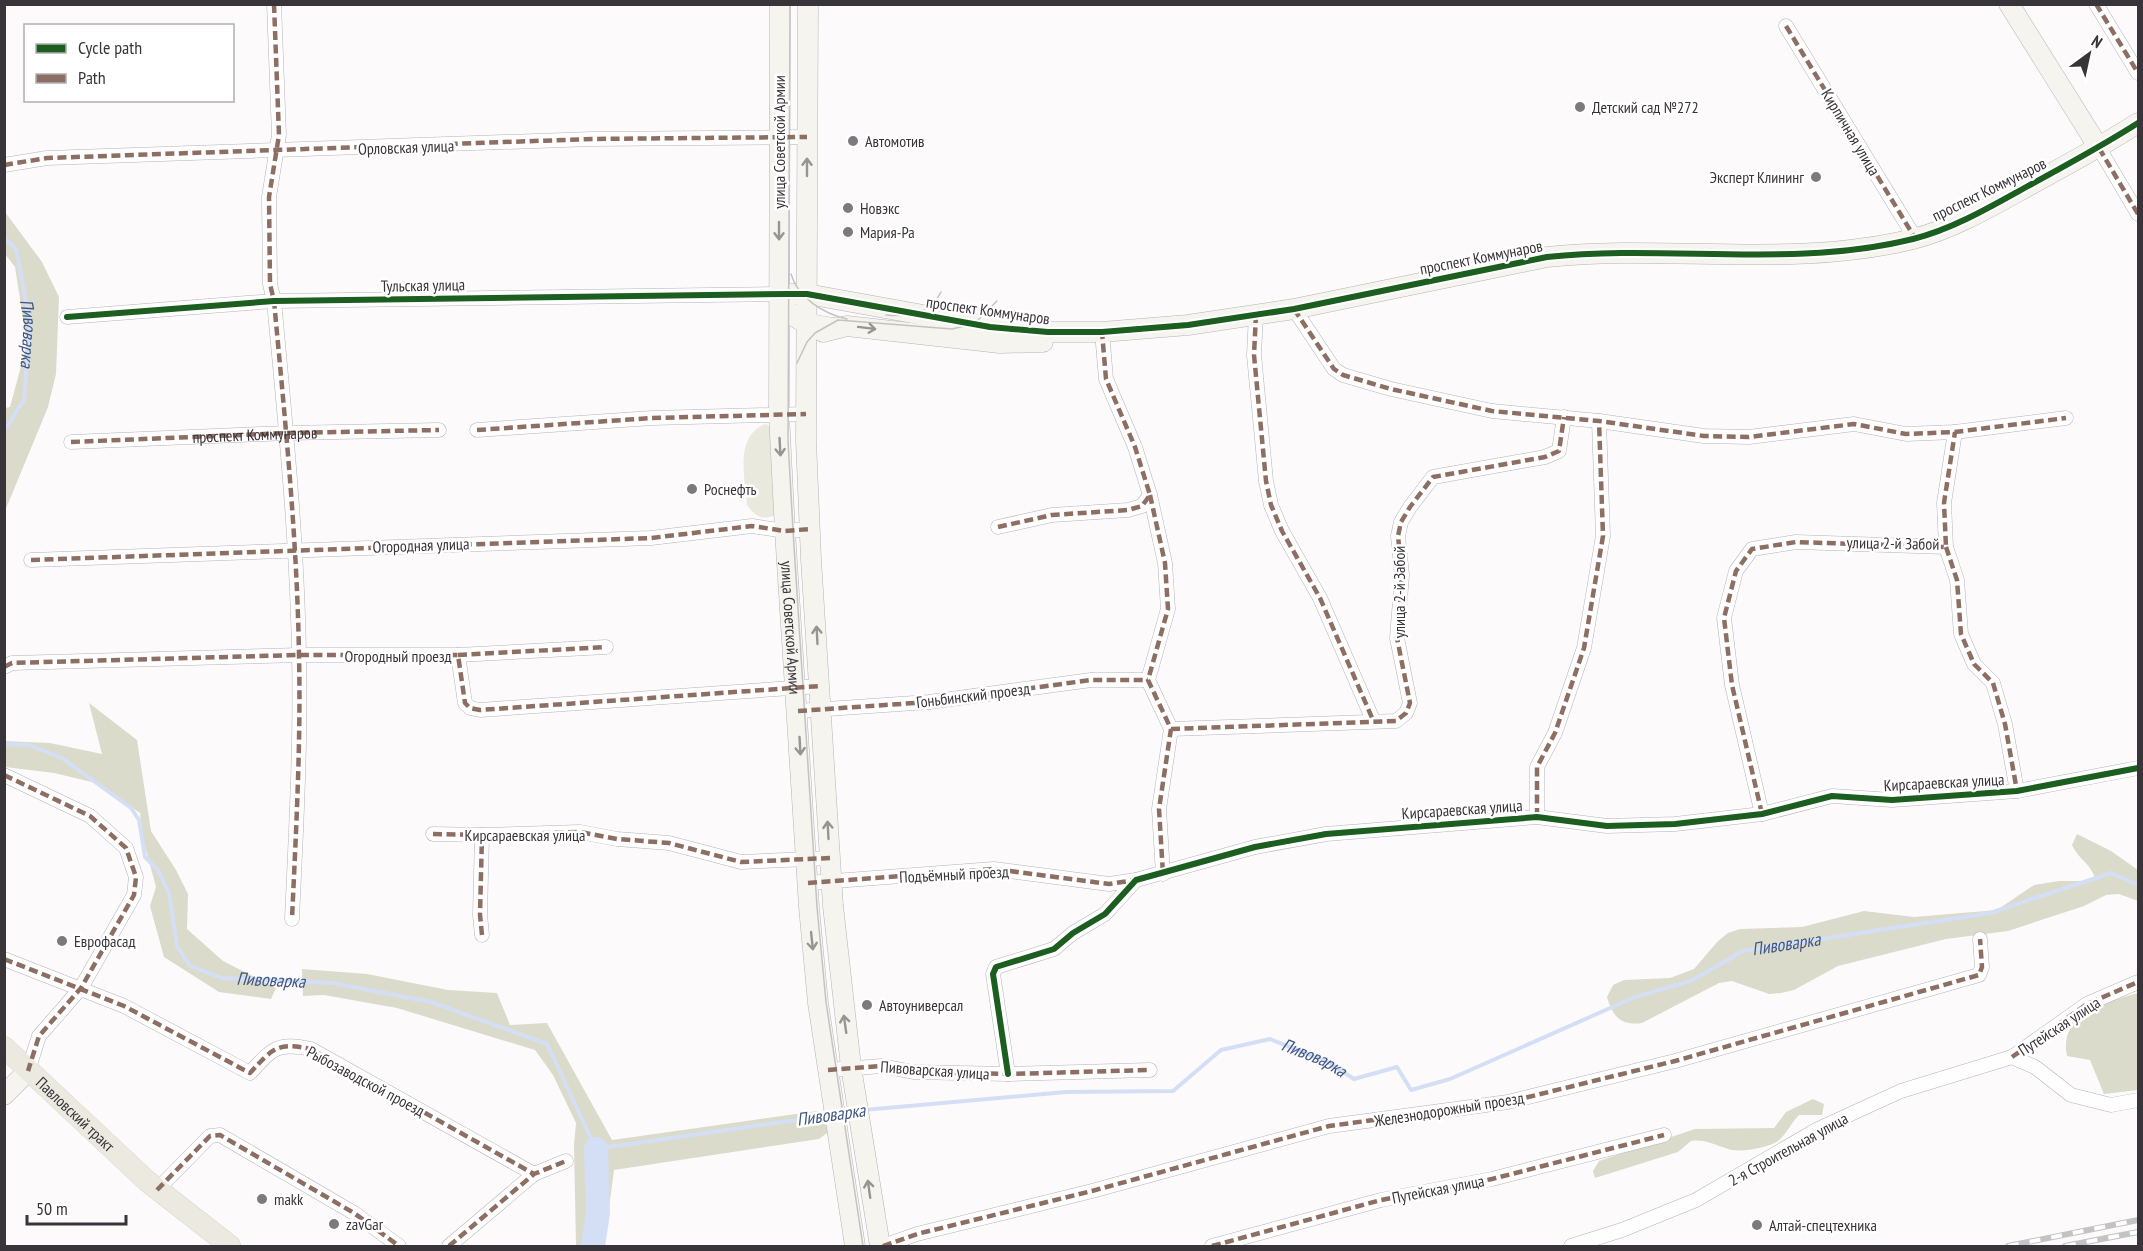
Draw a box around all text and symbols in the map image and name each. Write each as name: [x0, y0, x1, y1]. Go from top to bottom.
legend: [24, 24, 234, 102]
north arrow: [2059, 24, 2119, 84]
text: N: [2088, 31, 2106, 52]
text: Cycle path: [78, 36, 142, 59]
text: Path: [78, 66, 106, 89]
street label: улица Советской Армии: [769, 75, 789, 209]
street label: Кирпичная улица: [1817, 85, 1885, 179]
place label: Детский сад №272: [1592, 97, 1699, 117]
marker: Детский сад №272: [1573, 100, 1587, 114]
place label: Автомотив: [865, 131, 925, 151]
marker: Автомотив: [846, 134, 860, 148]
street label: Орловская улица: [358, 135, 454, 159]
street label: проспект Коммунаров: [1929, 153, 2049, 225]
one-way arrow: [801, 158, 813, 178]
place label: Эксперт Клининг: [1709, 167, 1804, 187]
marker: Эксперт Клининг: [1809, 170, 1823, 184]
place label: Новэкс: [860, 198, 900, 218]
marker: Новэкс: [841, 201, 855, 215]
one-way arrow: [773, 220, 785, 240]
place label: Мария-Ра: [860, 222, 915, 242]
marker: Мария-Ра: [841, 225, 855, 239]
street label: проспект Коммунаров: [1418, 235, 1544, 279]
street label: Тульская улица: [381, 274, 465, 296]
street label: проспект Коммунаров: [925, 291, 1051, 329]
water label: Пивоварка: [15, 297, 42, 369]
one-way arrow: [857, 323, 877, 334]
street label: проспект Коммунаров: [192, 422, 317, 447]
one-way arrow: [775, 436, 786, 456]
place label: Роснефть: [704, 479, 757, 499]
marker: Роснефть: [685, 482, 699, 496]
street label: улица 2-й Забой: [1846, 532, 1940, 554]
street label: Огородная улица: [372, 533, 470, 557]
street label: улица 2-й Забой: [1389, 546, 1409, 638]
street label: улица Советской Армии: [777, 560, 805, 695]
one-way arrow: [812, 626, 823, 645]
street label: Огородный проезд: [344, 646, 452, 666]
street label: Гоньбинский проезд: [915, 678, 1031, 712]
one-way arrow: [794, 736, 805, 756]
street label: Кирсараевская улица: [1883, 769, 2005, 795]
street label: Кирсараевская улица: [1401, 795, 1523, 823]
one-way arrow: [823, 820, 834, 840]
street label: Кирсараевская улица: [465, 825, 586, 845]
street label: Подъёмный проезд: [899, 861, 1009, 887]
water label: Пивоварка: [1750, 927, 1823, 960]
one-way arrow: [807, 930, 818, 950]
place label: Еврофасад: [74, 931, 136, 951]
marker: Еврофасад: [55, 934, 69, 948]
water label: Пивоварка: [236, 967, 307, 993]
street label: Путейская улица: [2014, 992, 2104, 1060]
place label: Автоуниверсал: [879, 995, 963, 1015]
marker: Автоуниверсал: [860, 998, 874, 1012]
one-way arrow: [840, 1014, 851, 1034]
water label: Пивоварка: [1278, 1033, 1352, 1083]
street label: Рыбозаводской проезд: [304, 1041, 428, 1121]
street label: Пивоварская улица: [880, 1056, 990, 1084]
street label: Павловский тракт: [32, 1072, 120, 1156]
street label: Железнодорожный проезд: [1372, 1087, 1525, 1131]
water label: Пивоварка: [795, 1098, 867, 1131]
street label: 2-я Строительная улица: [1725, 1108, 1851, 1190]
street label: Путейская улица: [1390, 1170, 1486, 1208]
one-way arrow: [863, 1180, 874, 1200]
scale bar: [27, 1188, 126, 1226]
place label: makk: [274, 1189, 304, 1209]
marker: makk: [255, 1192, 269, 1206]
text: 50 m: [36, 1197, 68, 1220]
place label: zavGar: [346, 1214, 384, 1234]
place label: Алтай-спецтехника: [1769, 1215, 1877, 1235]
marker: zavGar: [327, 1217, 341, 1231]
marker: Алтай-спецтехника: [1750, 1218, 1764, 1232]

